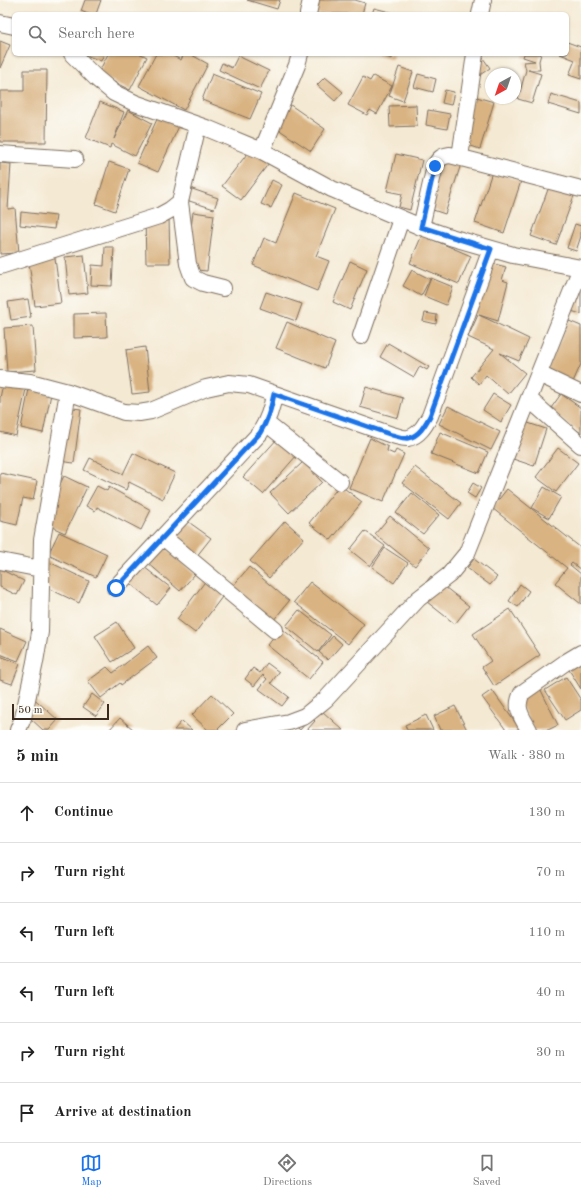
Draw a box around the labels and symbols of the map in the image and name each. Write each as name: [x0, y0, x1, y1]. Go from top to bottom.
north arrow: [485, 68, 521, 104]
route end: [426, 157, 444, 175]
route start: [107, 579, 125, 597]
scale bar: [12, 702, 109, 721]

